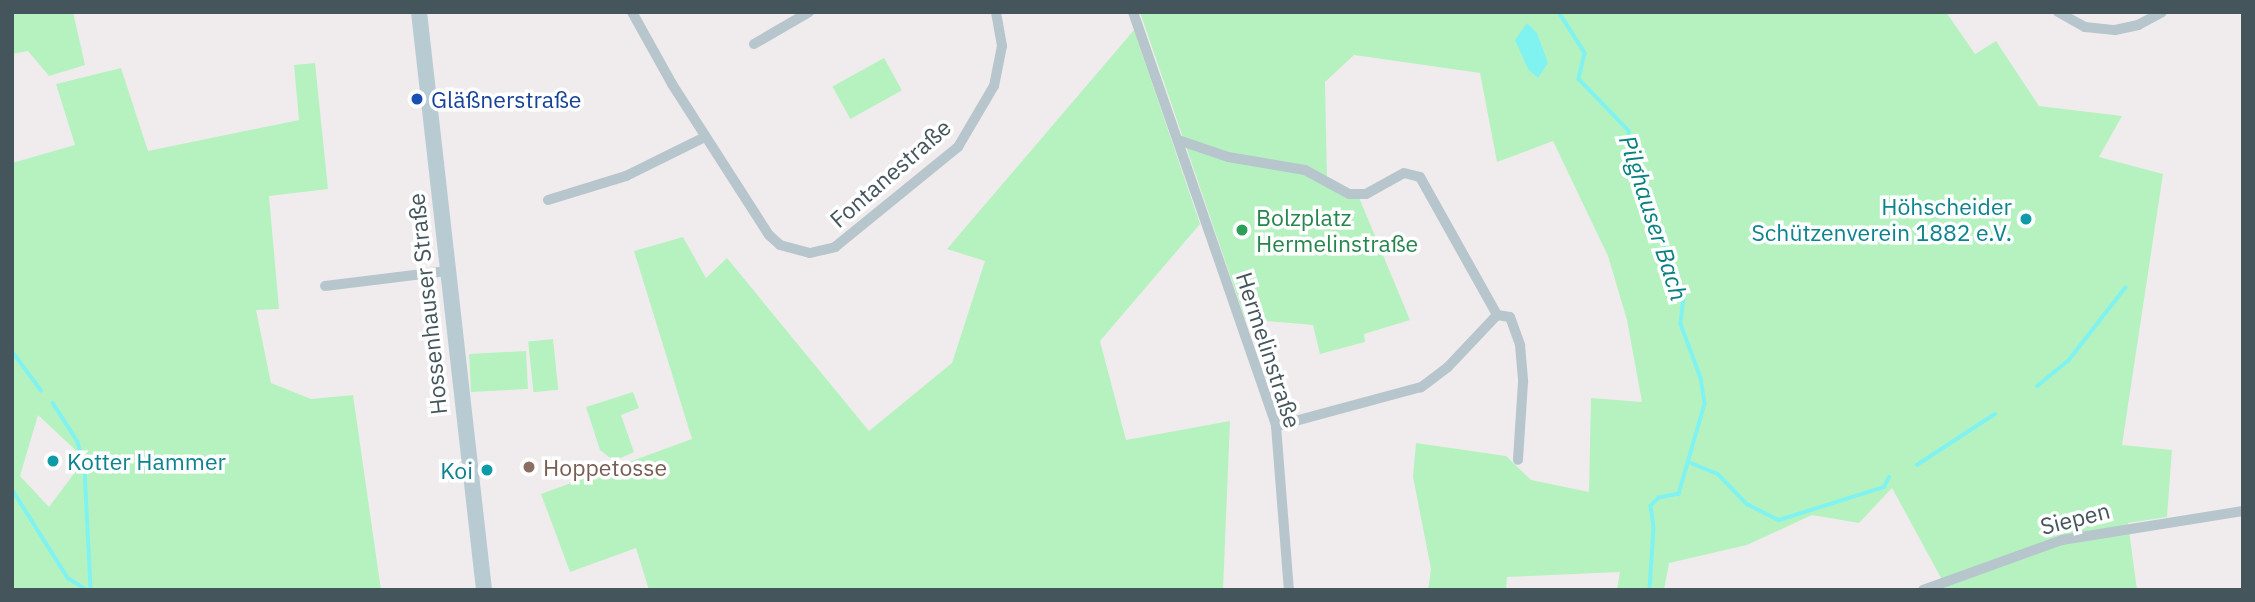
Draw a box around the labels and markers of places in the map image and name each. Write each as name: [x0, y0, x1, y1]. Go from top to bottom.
place label: Gläßnerstraße: [431, 85, 581, 113]
marker: Gläßnerstraße: [409, 91, 425, 107]
place label: Höhscheider Schützenverein 1882 e.V.: [1751, 192, 2012, 246]
place label: Bolzplatz Hermelinstraße: [1256, 203, 1418, 257]
marker: Höhscheider Schützenverein 1882 e.V.: [2018, 211, 2034, 227]
marker: Bolzplatz Hermelinstraße: [1234, 222, 1250, 238]
place label: Kotter Hammer: [67, 447, 226, 475]
marker: Kotter Hammer: [45, 453, 61, 469]
place label: Hoppetosse: [543, 453, 667, 481]
place label: Koi: [440, 456, 473, 484]
marker: Hoppetosse: [521, 459, 537, 475]
marker: Koi: [479, 462, 495, 478]

